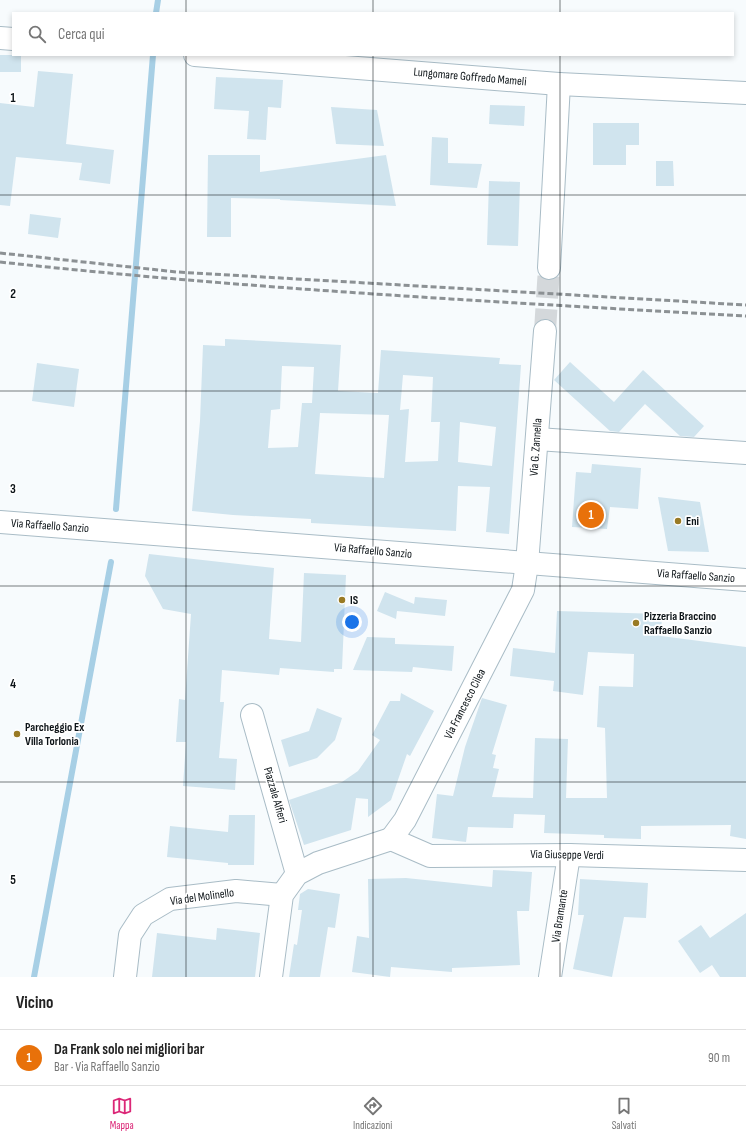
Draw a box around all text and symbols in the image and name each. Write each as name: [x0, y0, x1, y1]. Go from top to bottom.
search box: [12, 12, 734, 56]
icon: search: [26, 23, 48, 45]
text: Cerca qui: [58, 25, 105, 44]
street label: Lungomare Goffredo Mameli: [413, 65, 527, 89]
text: 1: [10, 90, 16, 106]
text: 2: [10, 286, 16, 302]
street label: Via G. Zannella: [526, 417, 546, 476]
text: 3: [10, 481, 16, 497]
pin: 1: [578, 500, 604, 530]
place label: Eni: [686, 514, 699, 529]
street label: Via Raffaello Sanzio: [11, 516, 90, 536]
marker: Eni: [673, 516, 683, 526]
street label: Via Raffaello Sanzio: [333, 540, 413, 562]
street label: Via Raffaello Sanzio: [657, 566, 736, 586]
place label: IS: [350, 593, 359, 608]
marker: IS: [337, 595, 347, 605]
place label: Pizzeria Braccino Raffaello Sanzio: [644, 609, 716, 638]
your location: [342, 612, 362, 632]
marker: Pizzeria Braccino Raffaello Sanzio: [631, 618, 641, 628]
street label: Via Francesco Cilea: [441, 666, 489, 742]
text: 4: [10, 676, 16, 692]
place label: Parcheggio Ex Villa Torlonia: [25, 720, 84, 749]
marker: Parcheggio Ex Villa Torlonia: [12, 729, 22, 739]
street label: Piazzale Alfieri: [260, 765, 290, 825]
street label: Via Giuseppe Verdi: [530, 847, 604, 863]
text: 5: [10, 872, 16, 888]
street label: Via del Molinello: [169, 885, 235, 909]
street label: Via Bramante: [548, 888, 572, 944]
text: Vicino: [16, 993, 53, 1013]
text: Da Frank solo nei migliori bar: [54, 1040, 204, 1059]
text: 1: [26, 1050, 32, 1066]
text: 90 m: [708, 1050, 730, 1066]
text: Bar · Via Raffaello Sanzio: [54, 1059, 160, 1075]
tab: Mappa: [110, 1095, 134, 1132]
tab: Indicazioni: [353, 1095, 392, 1132]
tab: Salvati: [612, 1095, 636, 1132]

